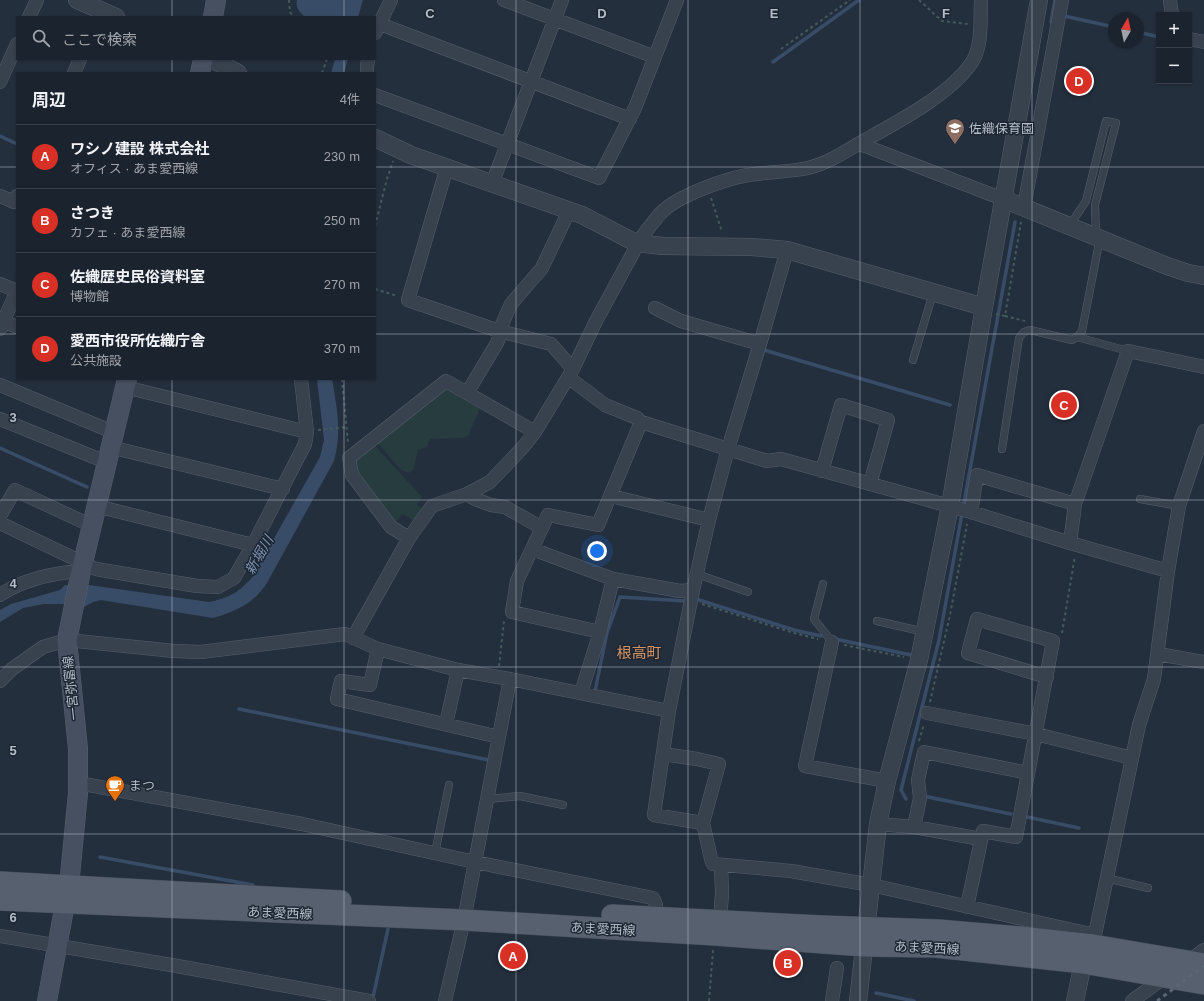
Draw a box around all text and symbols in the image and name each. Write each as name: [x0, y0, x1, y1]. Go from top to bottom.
text: C: [425, 6, 435, 21]
text: D: [597, 6, 607, 21]
text: E: [770, 6, 779, 21]
text: F: [942, 6, 950, 21]
north arrow: [1108, 12, 1144, 48]
map controls: [1156, 12, 1192, 84]
button: +: [1156, 12, 1192, 48]
search box: [16, 16, 376, 60]
icon: search: [30, 27, 52, 49]
text: ここで検索: [62, 31, 137, 48]
button: −: [1156, 48, 1192, 84]
pin: D: [1066, 66, 1092, 96]
text: 周辺: [32, 91, 66, 110]
text: 4件: [340, 92, 360, 107]
school or university icon: 佐織保育園: [944, 117, 966, 145]
place label: 佐織保育園: [969, 121, 1034, 136]
text: ワシノ建設 株式会社: [70, 140, 209, 157]
text: A: [40, 149, 50, 164]
text: 230 m: [324, 149, 360, 164]
text: オフィス · あま愛西線: [70, 161, 198, 176]
text: さつき: [70, 204, 115, 221]
text: B: [40, 213, 50, 228]
text: 250 m: [324, 213, 360, 228]
text: カフェ · あま愛西線: [70, 225, 186, 240]
text: 佐織歴史民俗資料室: [70, 268, 205, 285]
text: C: [40, 277, 50, 292]
text: 270 m: [324, 277, 360, 292]
text: 博物館: [70, 289, 109, 304]
text: 愛西市役所佐織庁舎: [70, 332, 205, 349]
text: D: [40, 341, 50, 356]
text: 370 m: [324, 341, 360, 356]
text: 公共施設: [70, 353, 122, 368]
pin: C: [1051, 390, 1077, 420]
text: 3: [9, 410, 17, 425]
water label: 新堀川: [242, 531, 277, 577]
your location: [587, 541, 607, 561]
text: 4: [9, 576, 17, 591]
district label: 根高町: [616, 644, 662, 661]
street label: 一宮弥富線: [60, 655, 82, 721]
text: 5: [9, 743, 17, 758]
cafe icon: まつ: [104, 774, 126, 802]
place label: まつ: [129, 778, 155, 793]
street label: あま愛西線: [247, 904, 313, 922]
text: 6: [9, 910, 17, 925]
street label: あま愛西線: [570, 920, 636, 938]
street label: あま愛西線: [894, 939, 960, 957]
pin: A: [500, 941, 526, 971]
pin: B: [775, 948, 801, 978]

